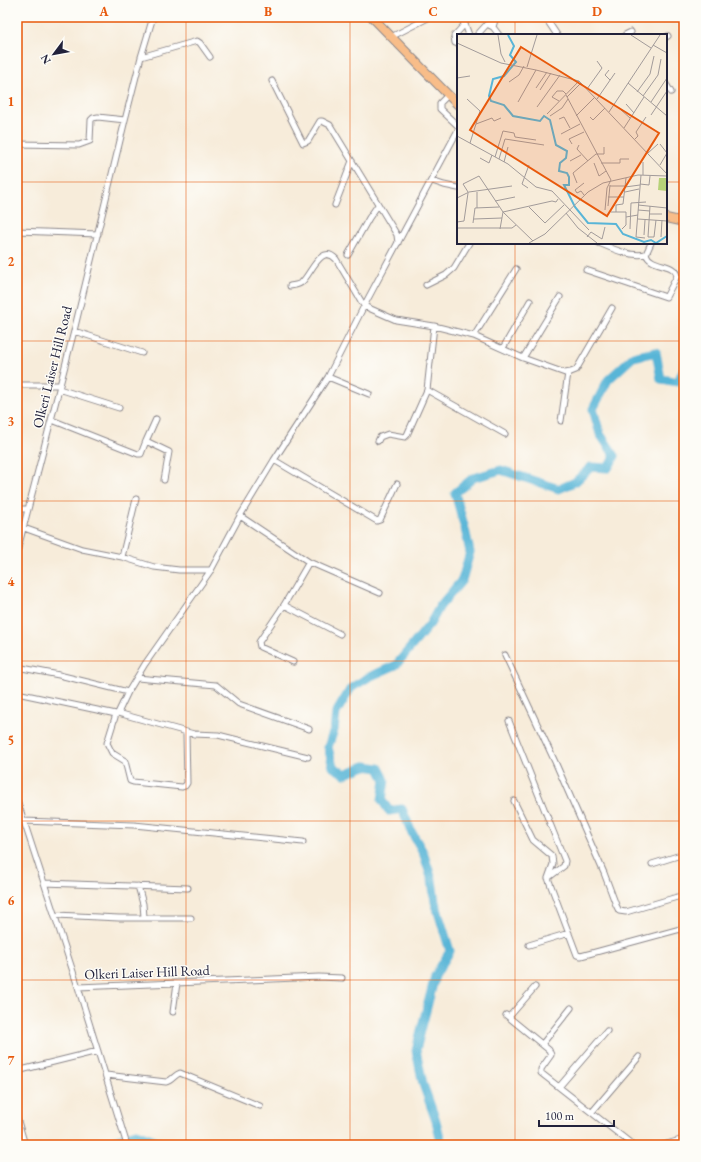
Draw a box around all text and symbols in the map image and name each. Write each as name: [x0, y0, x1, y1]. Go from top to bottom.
text: A: [98, 3, 109, 20]
text: B: [264, 3, 272, 20]
text: C: [428, 3, 438, 20]
text: D: [592, 3, 602, 20]
north arrow: [34, 34, 74, 74]
inset map: [457, 34, 667, 244]
text: N: [37, 52, 54, 67]
text: 1: [8, 93, 15, 110]
text: 2: [8, 253, 15, 270]
street label: Olkeri Laiser Hill Road: [28, 303, 76, 430]
text: 3: [8, 413, 15, 430]
text: 4: [8, 573, 15, 590]
text: 5: [8, 732, 14, 749]
text: 6: [8, 892, 15, 909]
street label: Olkeri Laiser Hill Road: [84, 961, 211, 983]
text: 7: [8, 1052, 15, 1069]
scale bar: [539, 1102, 614, 1128]
text: 100 m: [545, 1108, 575, 1124]

